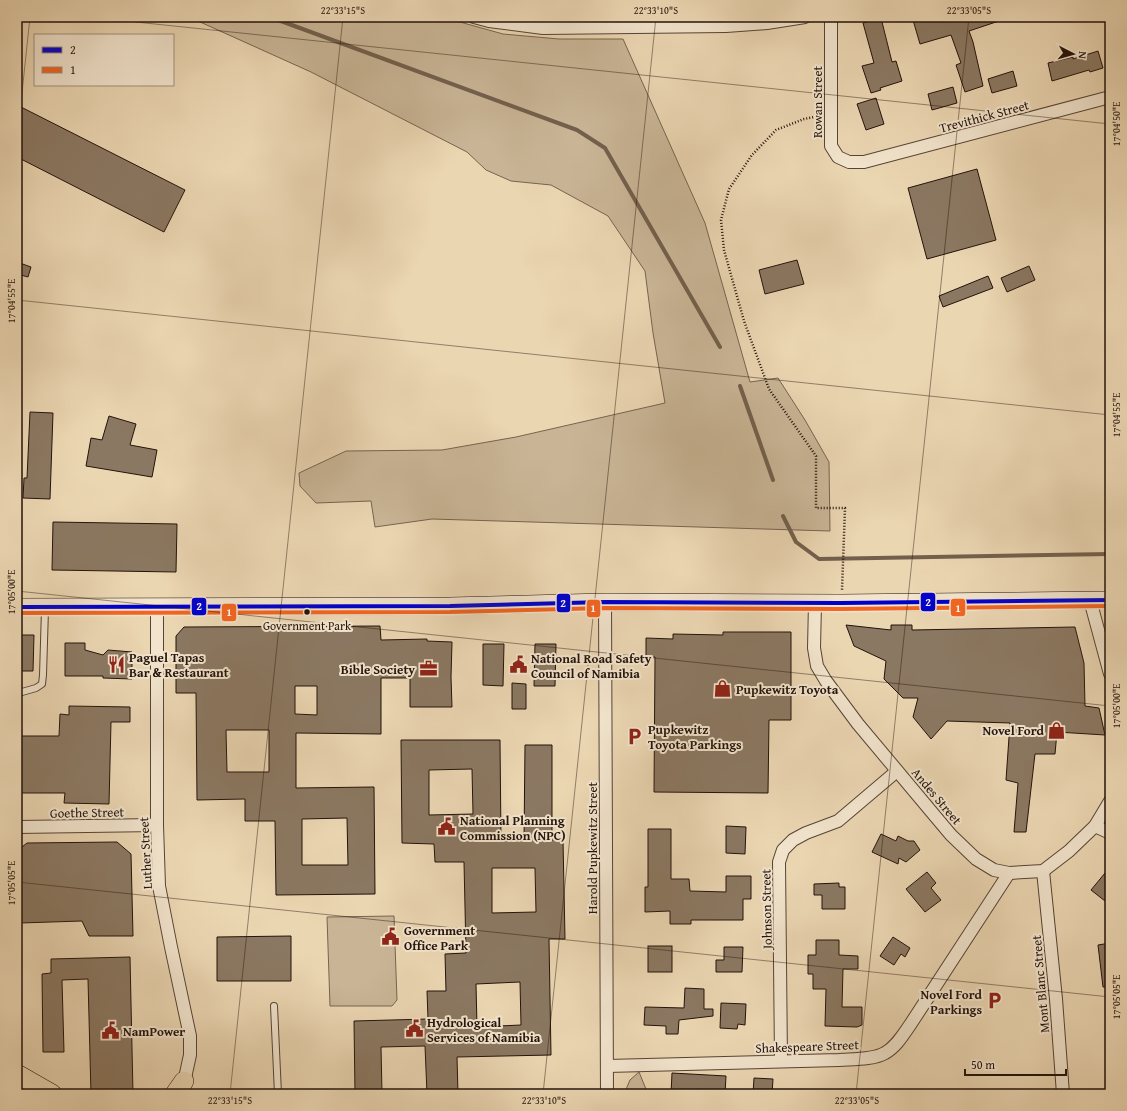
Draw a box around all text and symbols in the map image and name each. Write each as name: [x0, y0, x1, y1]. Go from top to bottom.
text: 22°33'15"S: [321, 3, 365, 18]
text: 22°33'10"S: [634, 3, 678, 18]
text: 22°33'05"S: [947, 3, 991, 18]
legend: [34, 34, 174, 86]
north arrow: [1053, 34, 1093, 74]
text: 2: [70, 41, 76, 58]
text: N: [1075, 51, 1091, 60]
text: 1: [70, 61, 76, 78]
street label: Rowan Street: [808, 66, 827, 138]
street label: Trevithick Street: [937, 95, 1031, 138]
text: 17°04'50"E: [1109, 102, 1124, 146]
text: 17°04'55"E: [4, 279, 19, 323]
text: 17°04'55"E: [1109, 393, 1124, 437]
text: 17°05'00"E: [4, 570, 19, 614]
line badge: 2: [920, 592, 936, 612]
line badge: 2: [556, 593, 571, 613]
text: 2: [925, 594, 931, 610]
text: 2: [560, 595, 566, 611]
line badge: 2: [191, 597, 207, 616]
text: 2: [196, 598, 202, 614]
line badge: 1: [950, 598, 966, 617]
line badge: 1: [586, 599, 601, 618]
text: 1: [590, 600, 596, 616]
text: 1: [955, 600, 961, 616]
line badge: 1: [221, 603, 237, 622]
text: 1: [226, 604, 232, 620]
marker: Government Park: [302, 607, 312, 617]
place label: Government Park: [263, 617, 352, 634]
place label: Paguel Tapas Bar & Restaurant: [129, 648, 229, 682]
place label: National Road Safety Council of Namibia: [531, 649, 652, 683]
restaurant icon: Paguel Tapas Bar & Restaurant: [106, 654, 126, 674]
public building icon: National Road Safety Council of Namibia: [508, 655, 528, 675]
office icon: Bible Society: [418, 659, 438, 679]
place label: Bible Society: [341, 660, 415, 679]
shop icon: Pupkewitz Toyota: [713, 679, 733, 699]
place label: Pupkewitz Toyota: [736, 680, 839, 699]
text: 17°05'00"E: [1109, 684, 1124, 728]
place label: Pupkewitz Toyota Parkings: [648, 720, 742, 754]
shop icon: Novel Ford: [1047, 720, 1067, 740]
place label: Novel Ford: [983, 721, 1045, 740]
parking icon: Pupkewitz Toyota Parkings: [625, 726, 645, 746]
street label: Andes Street: [907, 764, 966, 829]
street label: Harold Pupkewitz Street: [583, 781, 602, 914]
street label: Goethe Street: [50, 802, 125, 823]
place label: National Planning Commission (NPC): [460, 811, 566, 845]
street label: Luther Street: [134, 816, 157, 890]
public building icon: National Planning Commission (NPC): [437, 817, 457, 837]
text: 17°05'05"E: [4, 861, 19, 905]
street label: Johnson Street: [756, 868, 777, 951]
place label: Government Office Park: [404, 921, 475, 955]
public building icon: Government Office Park: [381, 927, 401, 947]
street label: Mont Blanc Street: [1027, 934, 1054, 1034]
text: 17°05'05"E: [1109, 975, 1124, 1019]
place label: Novel Ford Parkings: [921, 985, 983, 1019]
parking icon: Novel Ford Parkings: [985, 991, 1005, 1011]
place label: Hydrological Services of Namibia: [427, 1013, 541, 1047]
public building icon: Hydrological Services of Namibia: [404, 1019, 424, 1039]
public building icon: NamPower: [100, 1021, 120, 1041]
place label: NamPower: [123, 1022, 185, 1041]
street label: Shakespeare Street: [755, 1035, 860, 1058]
scale bar: [965, 1051, 1066, 1077]
text: 50 m: [971, 1056, 995, 1073]
text: 22°33'15"S: [208, 1093, 252, 1108]
text: 22°33'10"S: [522, 1093, 566, 1108]
text: 22°33'05"S: [835, 1093, 879, 1108]

